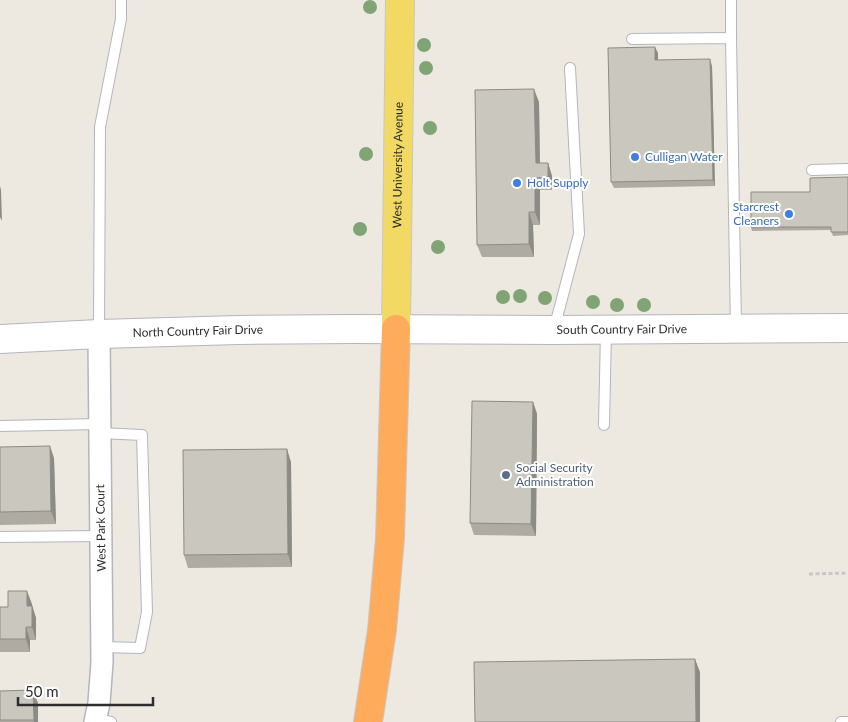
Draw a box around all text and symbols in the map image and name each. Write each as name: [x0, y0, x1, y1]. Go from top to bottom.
street label: West University Avenue: [389, 102, 406, 228]
place label: Culligan Water: [645, 149, 723, 164]
marker: Culligan Water: [629, 151, 641, 163]
place label: Holt Supply: [527, 175, 589, 190]
marker: Holt Supply: [511, 177, 523, 189]
place label: Starcrest Cleaners: [733, 199, 780, 228]
marker: Starcrest Cleaners: [783, 208, 795, 220]
street label: South Country Fair Drive: [557, 321, 687, 337]
street label: North Country Fair Drive: [132, 322, 263, 340]
place label: Social Security Administration: [516, 460, 594, 489]
marker: Social Security Administration: [500, 469, 512, 481]
street label: West Park Court: [92, 484, 109, 572]
scale bar: [18, 674, 152, 706]
text: 50 m: [25, 682, 59, 700]

